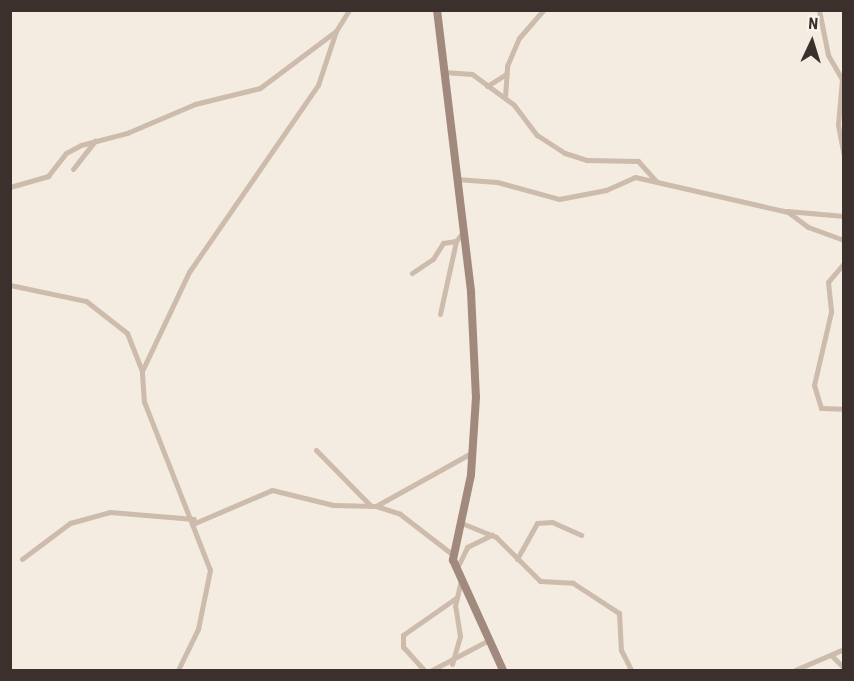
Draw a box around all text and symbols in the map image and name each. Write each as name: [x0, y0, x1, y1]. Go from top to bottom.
north arrow: [782, 12, 842, 72]
text: N: [808, 14, 819, 33]

